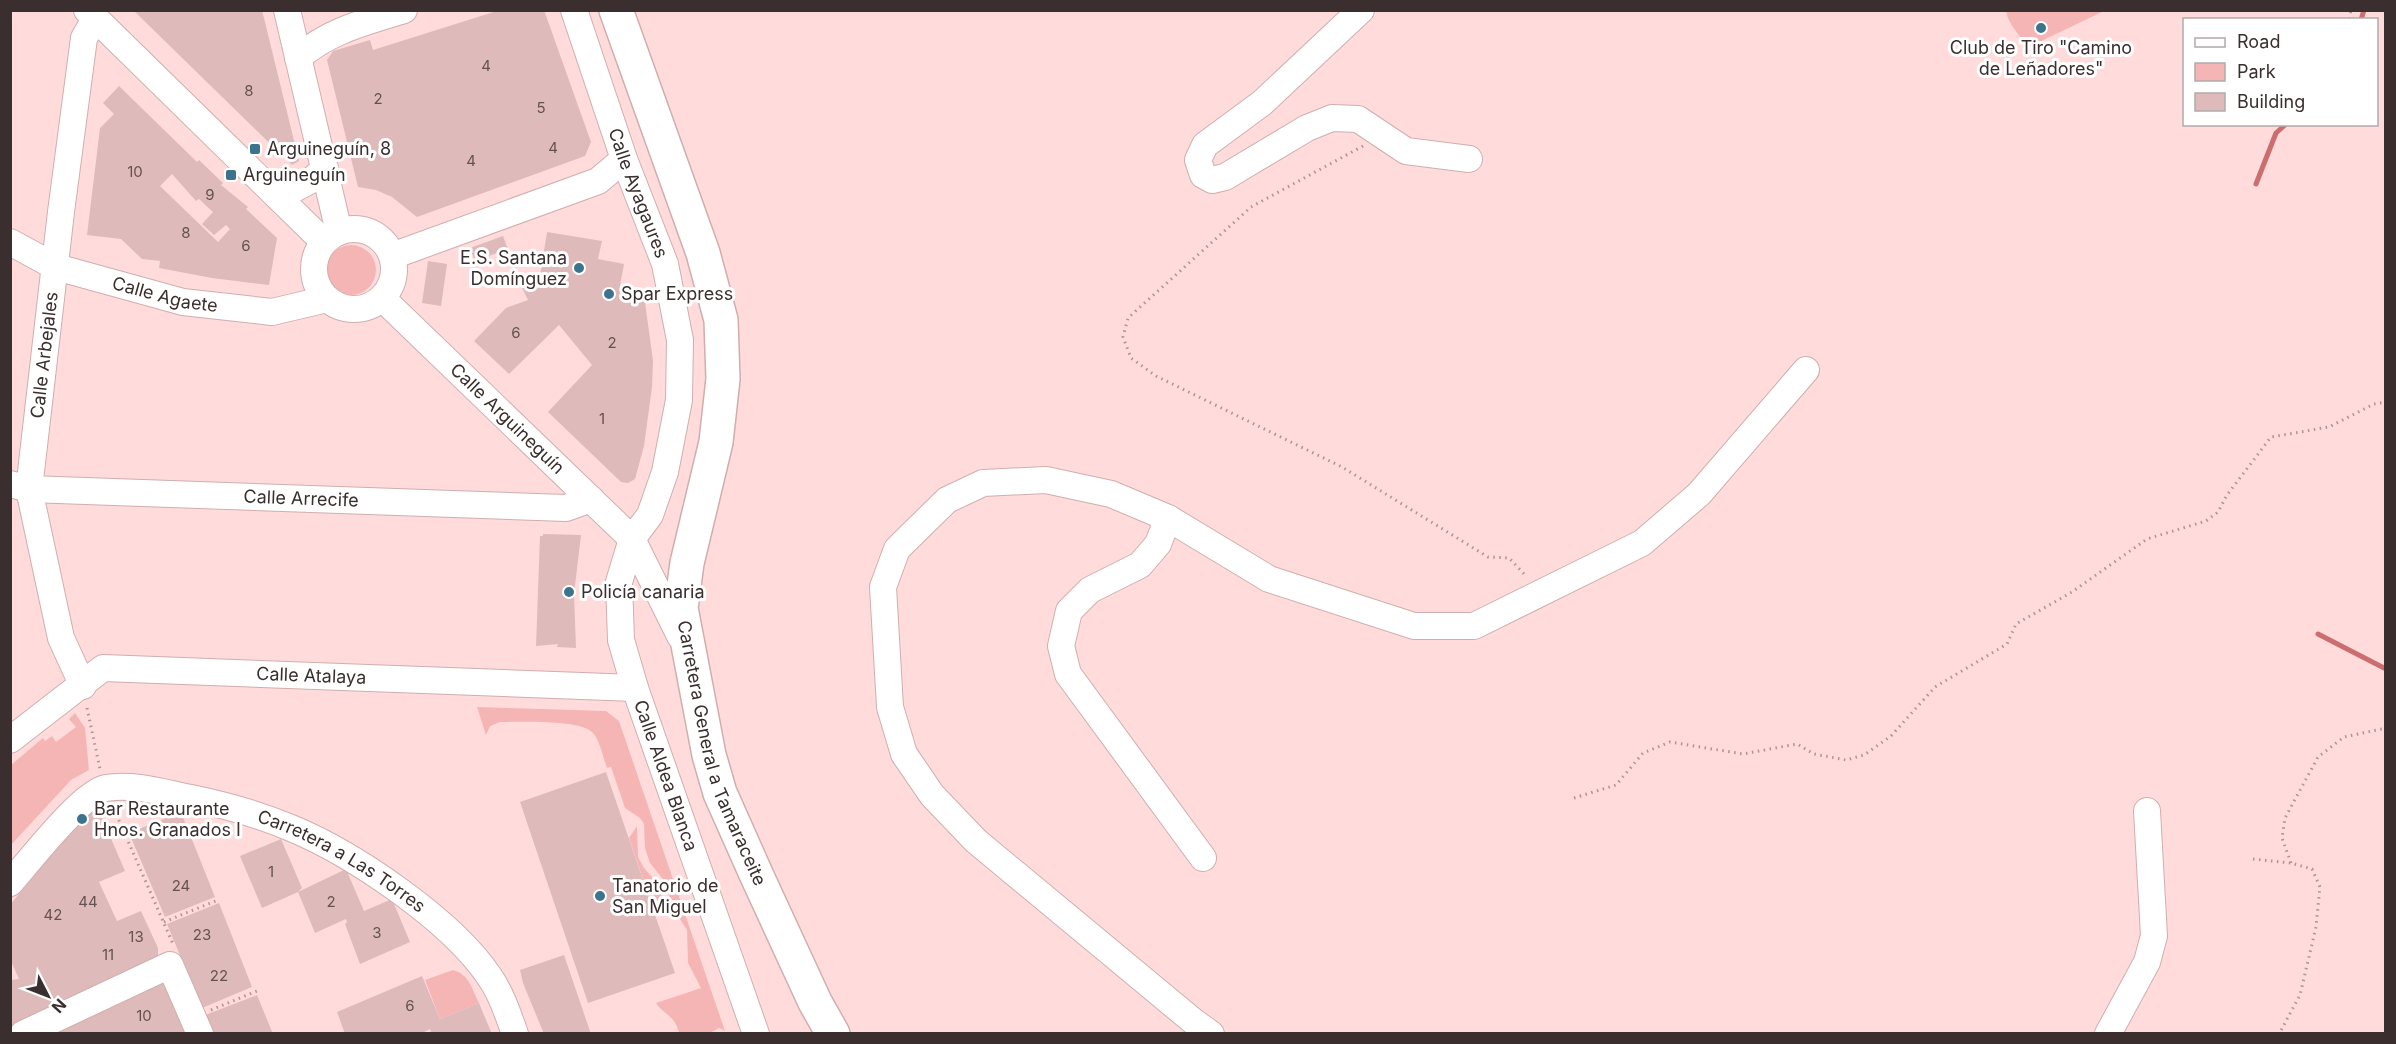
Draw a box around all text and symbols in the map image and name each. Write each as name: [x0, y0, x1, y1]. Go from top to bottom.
legend: [2183, 18, 2378, 126]
marker: Club de Tiro "Camino de Leñadores": [2034, 21, 2048, 35]
text: Road: [2237, 31, 2280, 52]
place label: Club de Tiro "Camino de Leñadores": [1950, 37, 2132, 79]
house number: 4: [481, 56, 491, 75]
text: Park: [2237, 61, 2276, 82]
house number: 8: [244, 81, 254, 100]
house number: 2: [373, 89, 383, 108]
text: Building: [2237, 91, 2305, 112]
house number: 5: [536, 98, 546, 117]
street label: Calle Ayagaures: [604, 125, 673, 261]
place label: Arguineguín, 8: [267, 138, 391, 159]
house number: 4: [548, 138, 558, 157]
marker: Arguineguín, 8: [248, 142, 262, 156]
house number: 4: [466, 151, 476, 170]
house number: 10: [127, 162, 143, 181]
place label: Arguineguín: [243, 164, 346, 185]
marker: Arguineguín: [224, 168, 238, 182]
house number: 9: [205, 185, 215, 204]
house number: 8: [181, 223, 191, 242]
house number: 6: [241, 236, 251, 255]
place label: E.S. Santana Domínguez: [460, 247, 567, 289]
marker: E.S. Santana Domínguez: [572, 261, 586, 275]
street label: Calle Agaete: [110, 272, 219, 316]
place label: Spar Express: [621, 283, 733, 304]
marker: Spar Express: [602, 287, 616, 301]
street label: Calle Arbejales: [26, 291, 62, 420]
house number: 6: [511, 323, 521, 342]
house number: 2: [607, 333, 617, 352]
street label: Calle Arguineguín: [446, 359, 569, 478]
house number: 1: [599, 409, 605, 428]
street label: Calle Arrecife: [243, 486, 359, 511]
place label: Policía canaria: [581, 581, 705, 602]
marker: Policía canaria: [562, 585, 576, 599]
street label: Carretera General a Tamaraceite: [674, 619, 771, 889]
street label: Calle Atalaya: [256, 663, 367, 688]
street label: Calle Aldea Blanca: [630, 697, 702, 854]
place label: Bar Restaurante Hnos. Granados I: [94, 798, 241, 840]
street label: Carretera a Las Torres: [255, 805, 430, 917]
marker: Bar Restaurante Hnos. Granados I: [75, 812, 89, 826]
house number: 1: [268, 862, 274, 881]
place label: Tanatorio de San Miguel: [612, 875, 718, 917]
house number: 24: [172, 876, 190, 895]
marker: Tanatorio de San Miguel: [593, 889, 607, 903]
house number: 44: [78, 892, 98, 911]
house number: 2: [326, 892, 336, 911]
house number: 42: [44, 905, 62, 924]
house number: 3: [372, 923, 382, 942]
house number: 23: [193, 925, 211, 944]
house number: 13: [128, 927, 144, 946]
house number: 11: [102, 945, 114, 964]
north arrow: [18, 966, 78, 1026]
house number: 22: [210, 966, 228, 985]
text: N: [48, 995, 71, 1017]
house number: 6: [405, 996, 415, 1015]
house number: 10: [136, 1006, 152, 1025]

